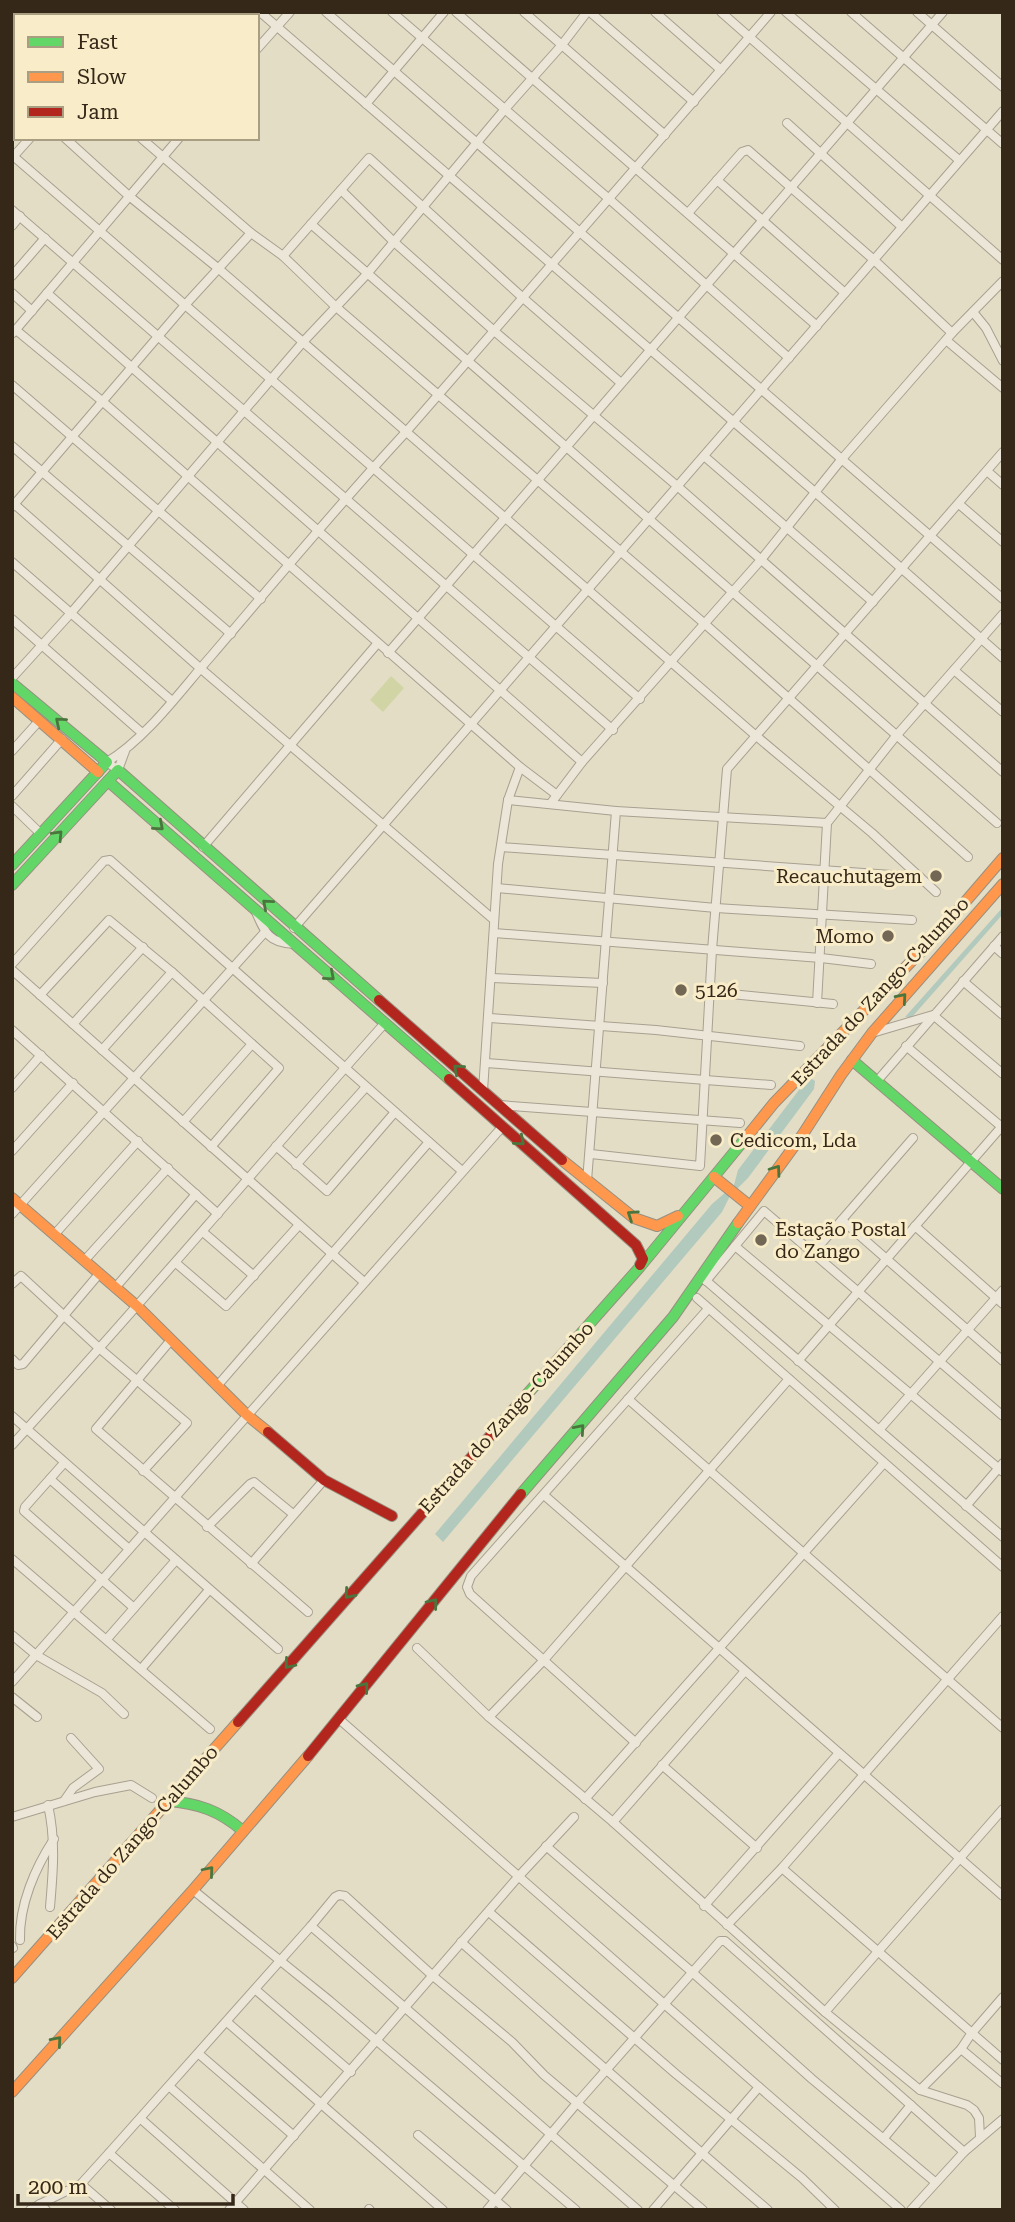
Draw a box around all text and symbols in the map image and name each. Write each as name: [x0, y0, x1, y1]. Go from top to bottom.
legend: [14, 14, 259, 140]
text: Fast: [77, 30, 118, 54]
text: Slow: [77, 65, 127, 89]
text: Jam: [77, 100, 119, 124]
one-way arrow: [55, 718, 67, 731]
one-way arrow: [151, 818, 164, 830]
one-way arrow: [50, 830, 63, 843]
place label: Recauchutagem: [776, 865, 922, 888]
marker: Recauchutagem: [928, 868, 944, 884]
street label: Estrada do Zango-Calumbo: [787, 892, 974, 1090]
one-way arrow: [262, 900, 275, 912]
place label: Momo: [815, 925, 874, 948]
marker: Momo: [880, 928, 896, 944]
one-way arrow: [322, 968, 335, 980]
place label: 5126: [695, 979, 738, 1002]
marker: 5126: [673, 982, 689, 998]
one-way arrow: [894, 993, 906, 1006]
one-way arrow: [453, 1065, 466, 1077]
place label: Cedicom, Lda: [730, 1129, 857, 1152]
marker: Cedicom, Lda: [708, 1132, 724, 1148]
one-way arrow: [512, 1133, 525, 1145]
one-way arrow: [768, 1166, 781, 1178]
one-way arrow: [627, 1211, 640, 1223]
place label: Estação Postal do Zango: [775, 1218, 906, 1263]
marker: Estação Postal do Zango: [753, 1232, 769, 1248]
street label: Estrada do Zango-Calumbo: [414, 1317, 598, 1518]
one-way arrow: [572, 1425, 584, 1438]
one-way arrow: [345, 1586, 358, 1599]
one-way arrow: [424, 1598, 437, 1610]
one-way arrow: [285, 1656, 297, 1669]
one-way arrow: [356, 1683, 369, 1695]
street label: Estrada do Zango-Calumbo: [42, 1741, 223, 1944]
one-way arrow: [201, 1867, 213, 1880]
one-way arrow: [49, 2036, 61, 2049]
scale bar: [18, 2162, 233, 2206]
text: 200 m: [28, 2175, 88, 2199]

